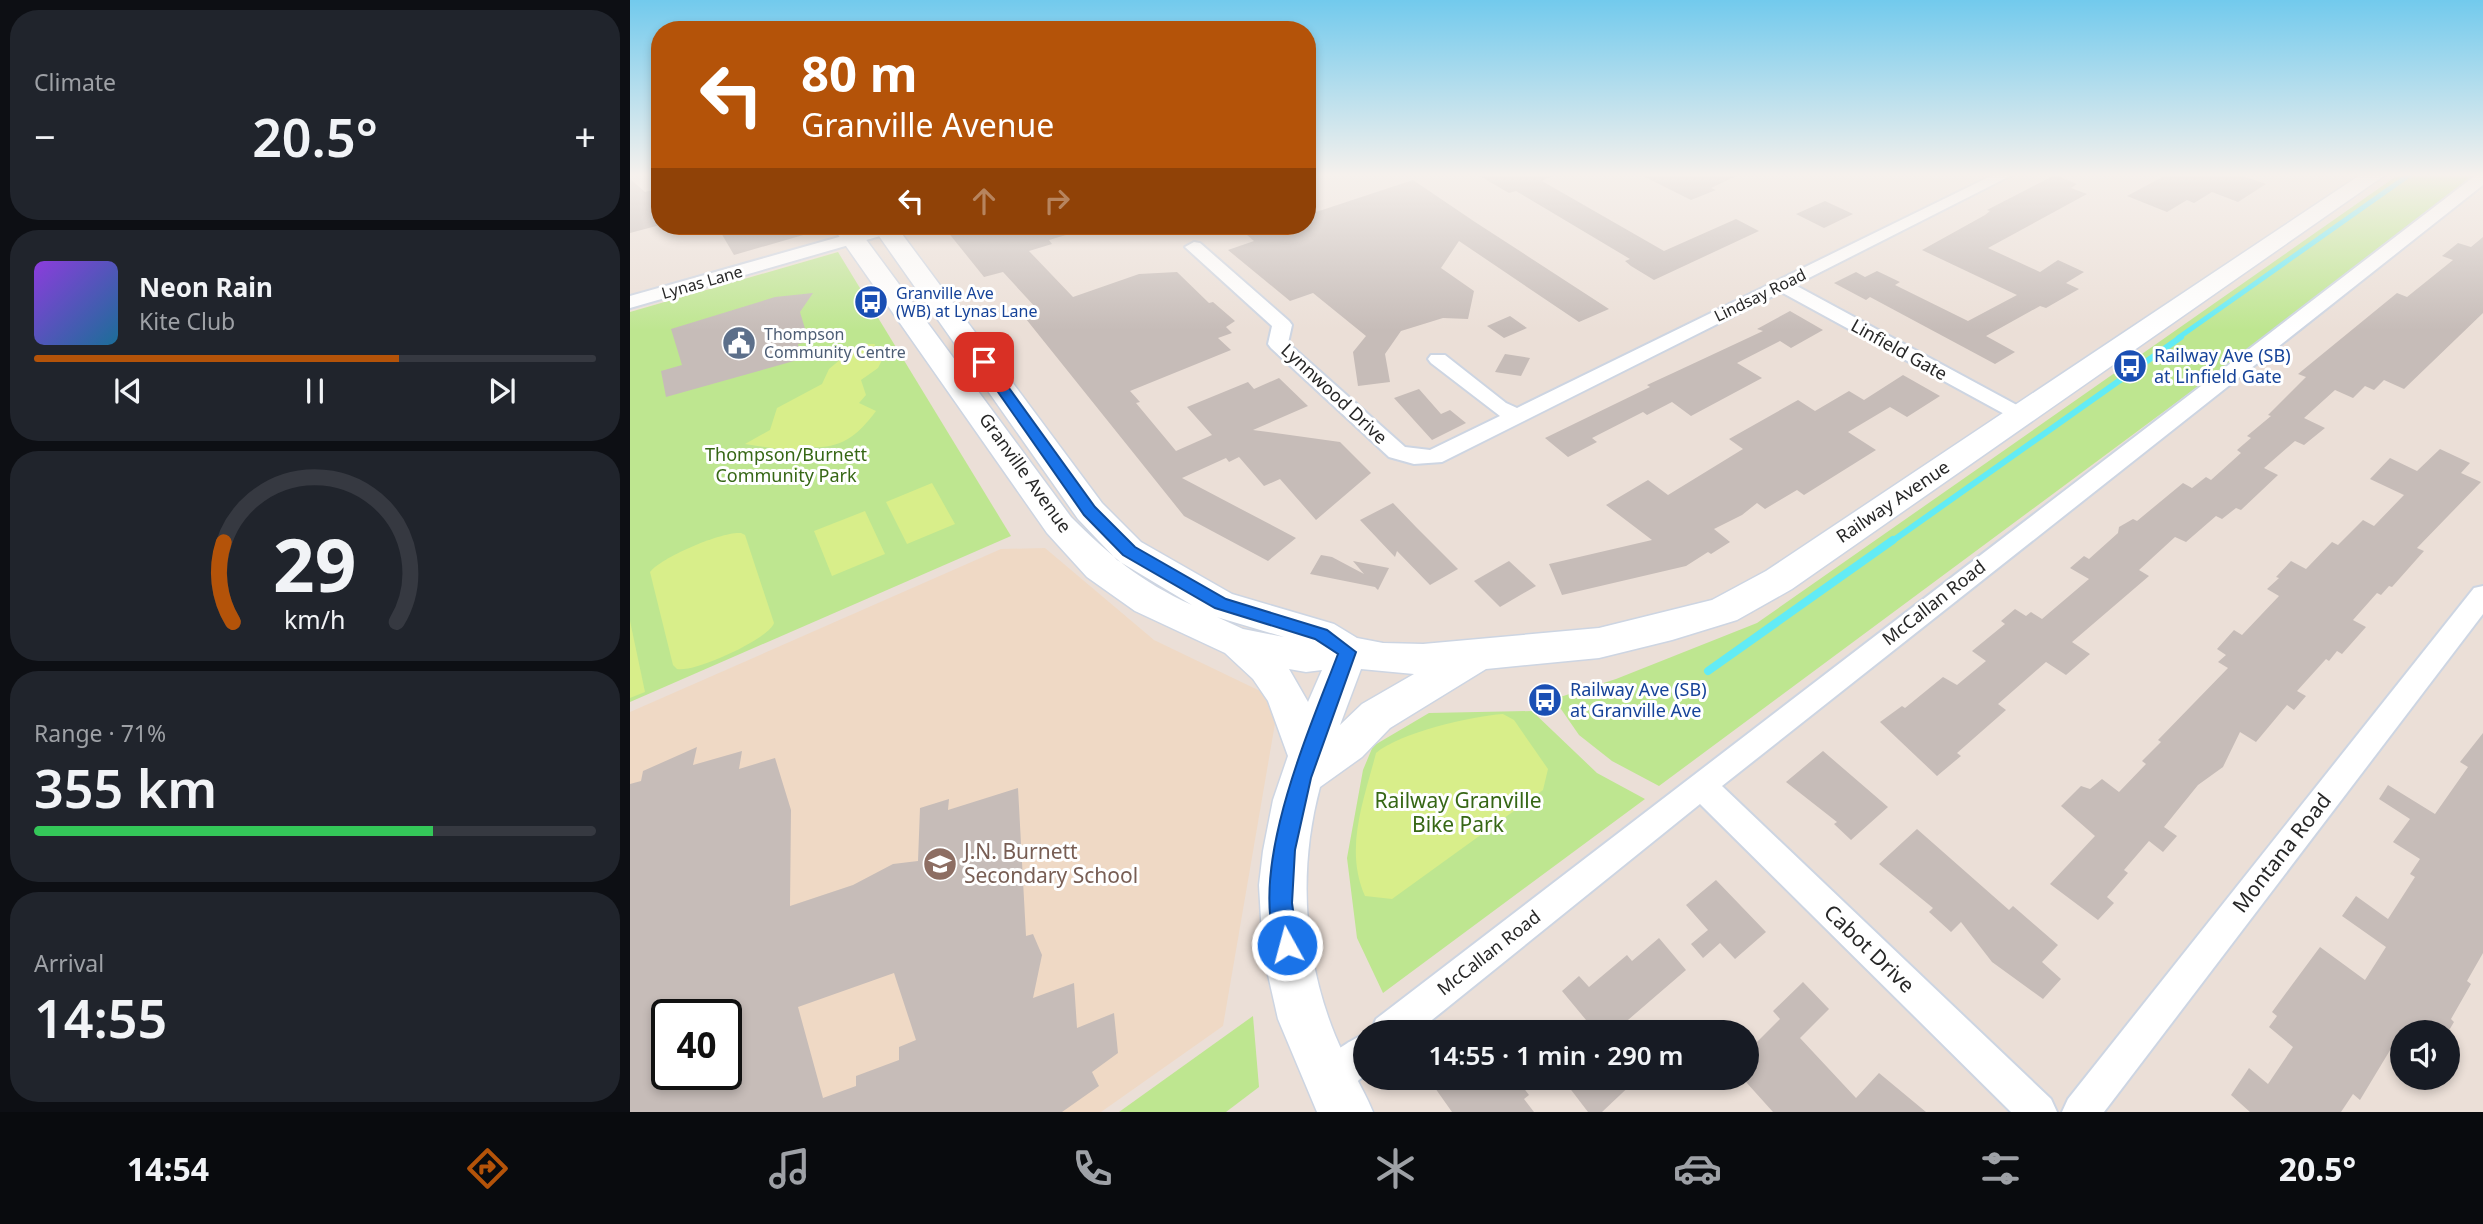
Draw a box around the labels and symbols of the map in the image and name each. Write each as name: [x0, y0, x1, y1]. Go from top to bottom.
street label: Lynas Lane: [659, 260, 745, 304]
street label: Lindsay Road: [1710, 263, 1810, 327]
place label: Granville Ave (WB) at Lynas Lane: [896, 282, 1037, 322]
bus stop icon: Granville Ave (WB) at Lynas Lane: [852, 283, 890, 321]
street label: Linfield Gate: [1847, 313, 1952, 385]
place label: Thompson Community Centre: [764, 323, 906, 363]
public building icon: Thompson Community Centre: [720, 324, 758, 362]
pin: [954, 332, 1014, 392]
street label: Lynnwood Drive: [1276, 338, 1393, 449]
place label: Railway Ave (SB) at Linfield Gate: [2154, 343, 2291, 388]
bus stop icon: Railway Ave (SB) at Linfield Gate: [2111, 347, 2149, 385]
street label: Granville Avenue: [974, 408, 1077, 537]
park label: Thompson/Burnett Community Park: [705, 442, 867, 487]
street label: Railway Avenue: [1831, 454, 1954, 548]
street label: McCallan Road: [1877, 554, 1990, 650]
place label: Railway Ave (SB) at Granville Ave: [1570, 677, 1707, 722]
bus stop icon: Railway Ave (SB) at Granville Ave: [1526, 681, 1564, 719]
park label: Railway Granville Bike Park: [1374, 786, 1542, 838]
street label: Montana Road: [2226, 787, 2337, 918]
place label: J.N. Burnett Secondary School: [962, 837, 1138, 889]
school or university icon: J.N. Burnett Secondary School: [921, 845, 959, 883]
street label: Cabot Drive: [1818, 898, 1921, 999]
street label: McCallan Road: [1432, 904, 1545, 1000]
position arrow: [1250, 908, 1324, 982]
speed limit sign: 40: [651, 999, 742, 1090]

